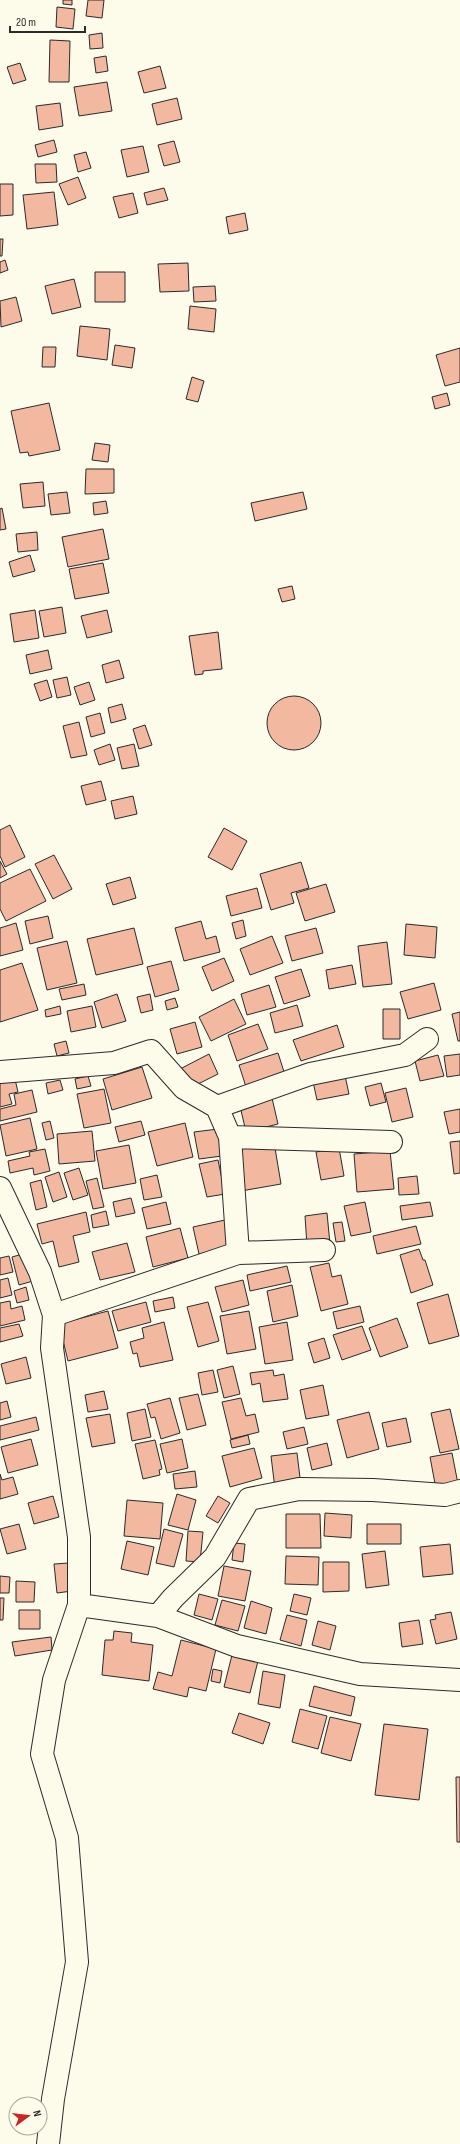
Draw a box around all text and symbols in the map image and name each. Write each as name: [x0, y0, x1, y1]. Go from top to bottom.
scale bar: [10, 8, 85, 34]
text: 20 m: [16, 15, 36, 30]
north arrow: [8, 2096, 48, 2136]
text: N: [30, 2109, 44, 2118]

